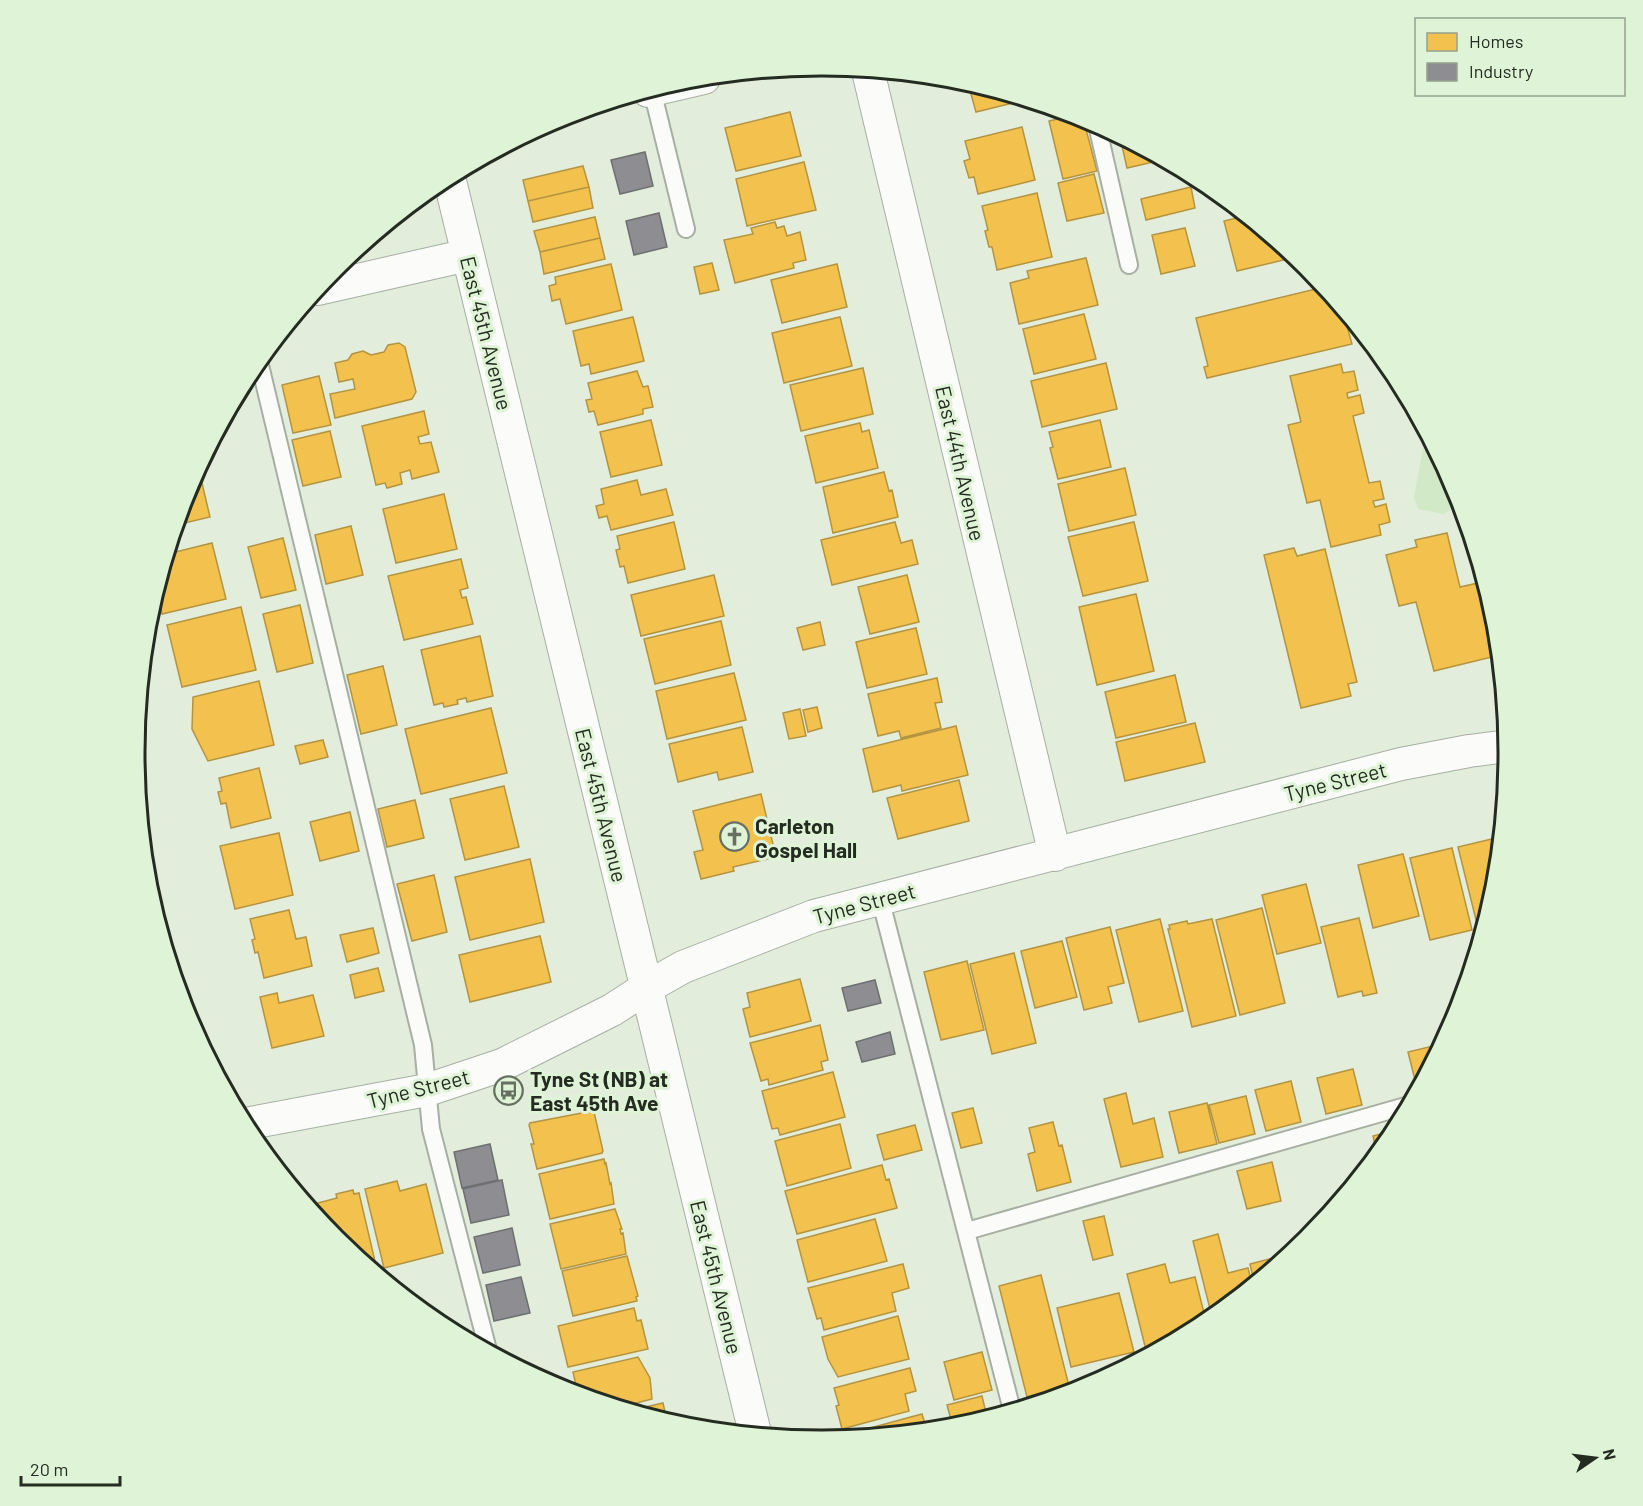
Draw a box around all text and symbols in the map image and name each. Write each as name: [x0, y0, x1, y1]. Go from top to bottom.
legend: [1415, 18, 1625, 96]
text: Homes: [1469, 30, 1523, 52]
text: Industry: [1469, 60, 1533, 82]
street label: East 45th Avenue: [456, 253, 518, 413]
street label: East 44th Avenue: [931, 383, 991, 543]
street label: East 45th Avenue: [571, 725, 633, 885]
street label: Tyne Street: [1281, 756, 1389, 806]
place label: Carleton Gospel Hall: [755, 813, 857, 862]
church icon: Carleton Gospel Hall: [718, 821, 750, 853]
street label: Tyne Street: [810, 877, 918, 929]
street label: Tyne Street: [364, 1063, 472, 1113]
place label: Tyne St (NB) at East 45th Ave: [530, 1066, 668, 1115]
bus stop icon: Tyne St (NB) at East 45th Ave: [493, 1074, 525, 1106]
street label: East 45th Avenue: [686, 1197, 748, 1357]
north arrow: [1565, 1428, 1625, 1488]
text: N: [1600, 1447, 1621, 1462]
scale bar: [21, 1449, 120, 1487]
text: 20 m: [30, 1458, 68, 1480]

